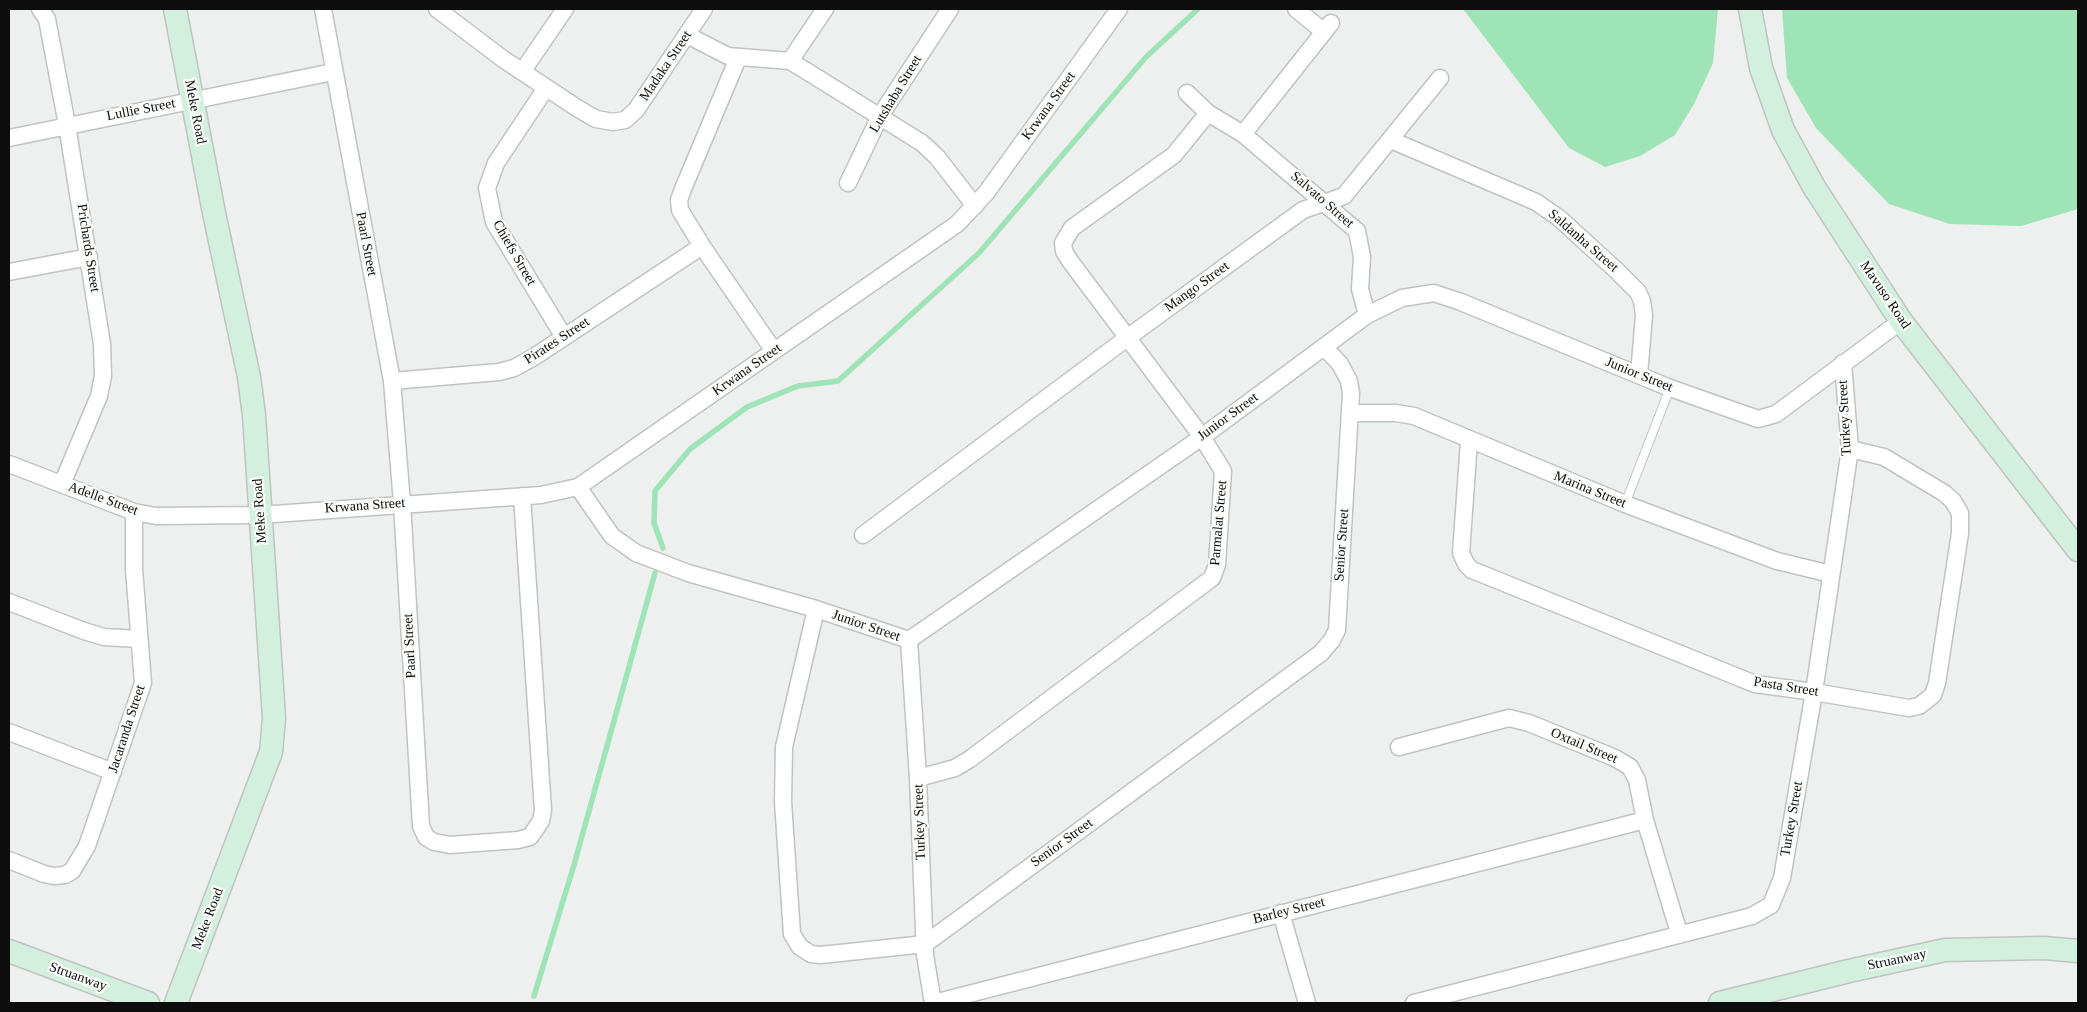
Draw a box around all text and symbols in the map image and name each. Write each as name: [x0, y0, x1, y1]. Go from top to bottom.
street label: Madaka Street: [636, 28, 696, 104]
street label: Lutshaba Street: [866, 52, 926, 136]
street label: Krwana Street: [1019, 69, 1079, 143]
street label: Meke Road: [181, 79, 209, 145]
street label: Lullie Street: [105, 95, 177, 125]
street label: Salvato Street: [1287, 168, 1357, 232]
street label: Prichards Street: [73, 203, 103, 293]
street label: Saldanha Street: [1544, 206, 1622, 276]
street label: Paarl Street: [352, 211, 380, 277]
street label: Chiefs Street: [489, 217, 539, 289]
street label: Mango Street: [1161, 258, 1233, 316]
street label: Mavuso Road: [1856, 258, 1914, 332]
street label: Pirates Street: [521, 314, 593, 368]
street label: Krwana Street: [709, 340, 785, 400]
street label: Junior Street: [1603, 354, 1675, 396]
street label: Turkey Street: [1835, 380, 1855, 456]
street label: Junior Street: [1194, 389, 1262, 445]
street label: Marina Street: [1551, 468, 1629, 512]
street label: Meke Road: [249, 478, 271, 544]
street label: Adelle Street: [66, 479, 140, 519]
street label: Parmalat Street: [1207, 479, 1231, 567]
street label: Krwana Street: [324, 495, 406, 517]
street label: Senior Street: [1331, 508, 1353, 582]
street label: Junior Street: [830, 606, 902, 646]
street label: Paarl Street: [400, 613, 420, 679]
street label: Pasta Street: [1752, 674, 1820, 700]
street label: Jacaranda Street: [105, 683, 149, 775]
street label: Oxtail Street: [1548, 724, 1620, 768]
street label: Turkey Street: [1777, 780, 1807, 858]
street label: Turkey Street: [910, 784, 930, 860]
street label: Senior Street: [1028, 815, 1096, 871]
street label: Meke Road: [189, 886, 227, 952]
street label: Barley Street: [1251, 894, 1327, 928]
street label: Struanway: [1866, 946, 1928, 974]
street label: Struanway: [47, 959, 109, 995]

